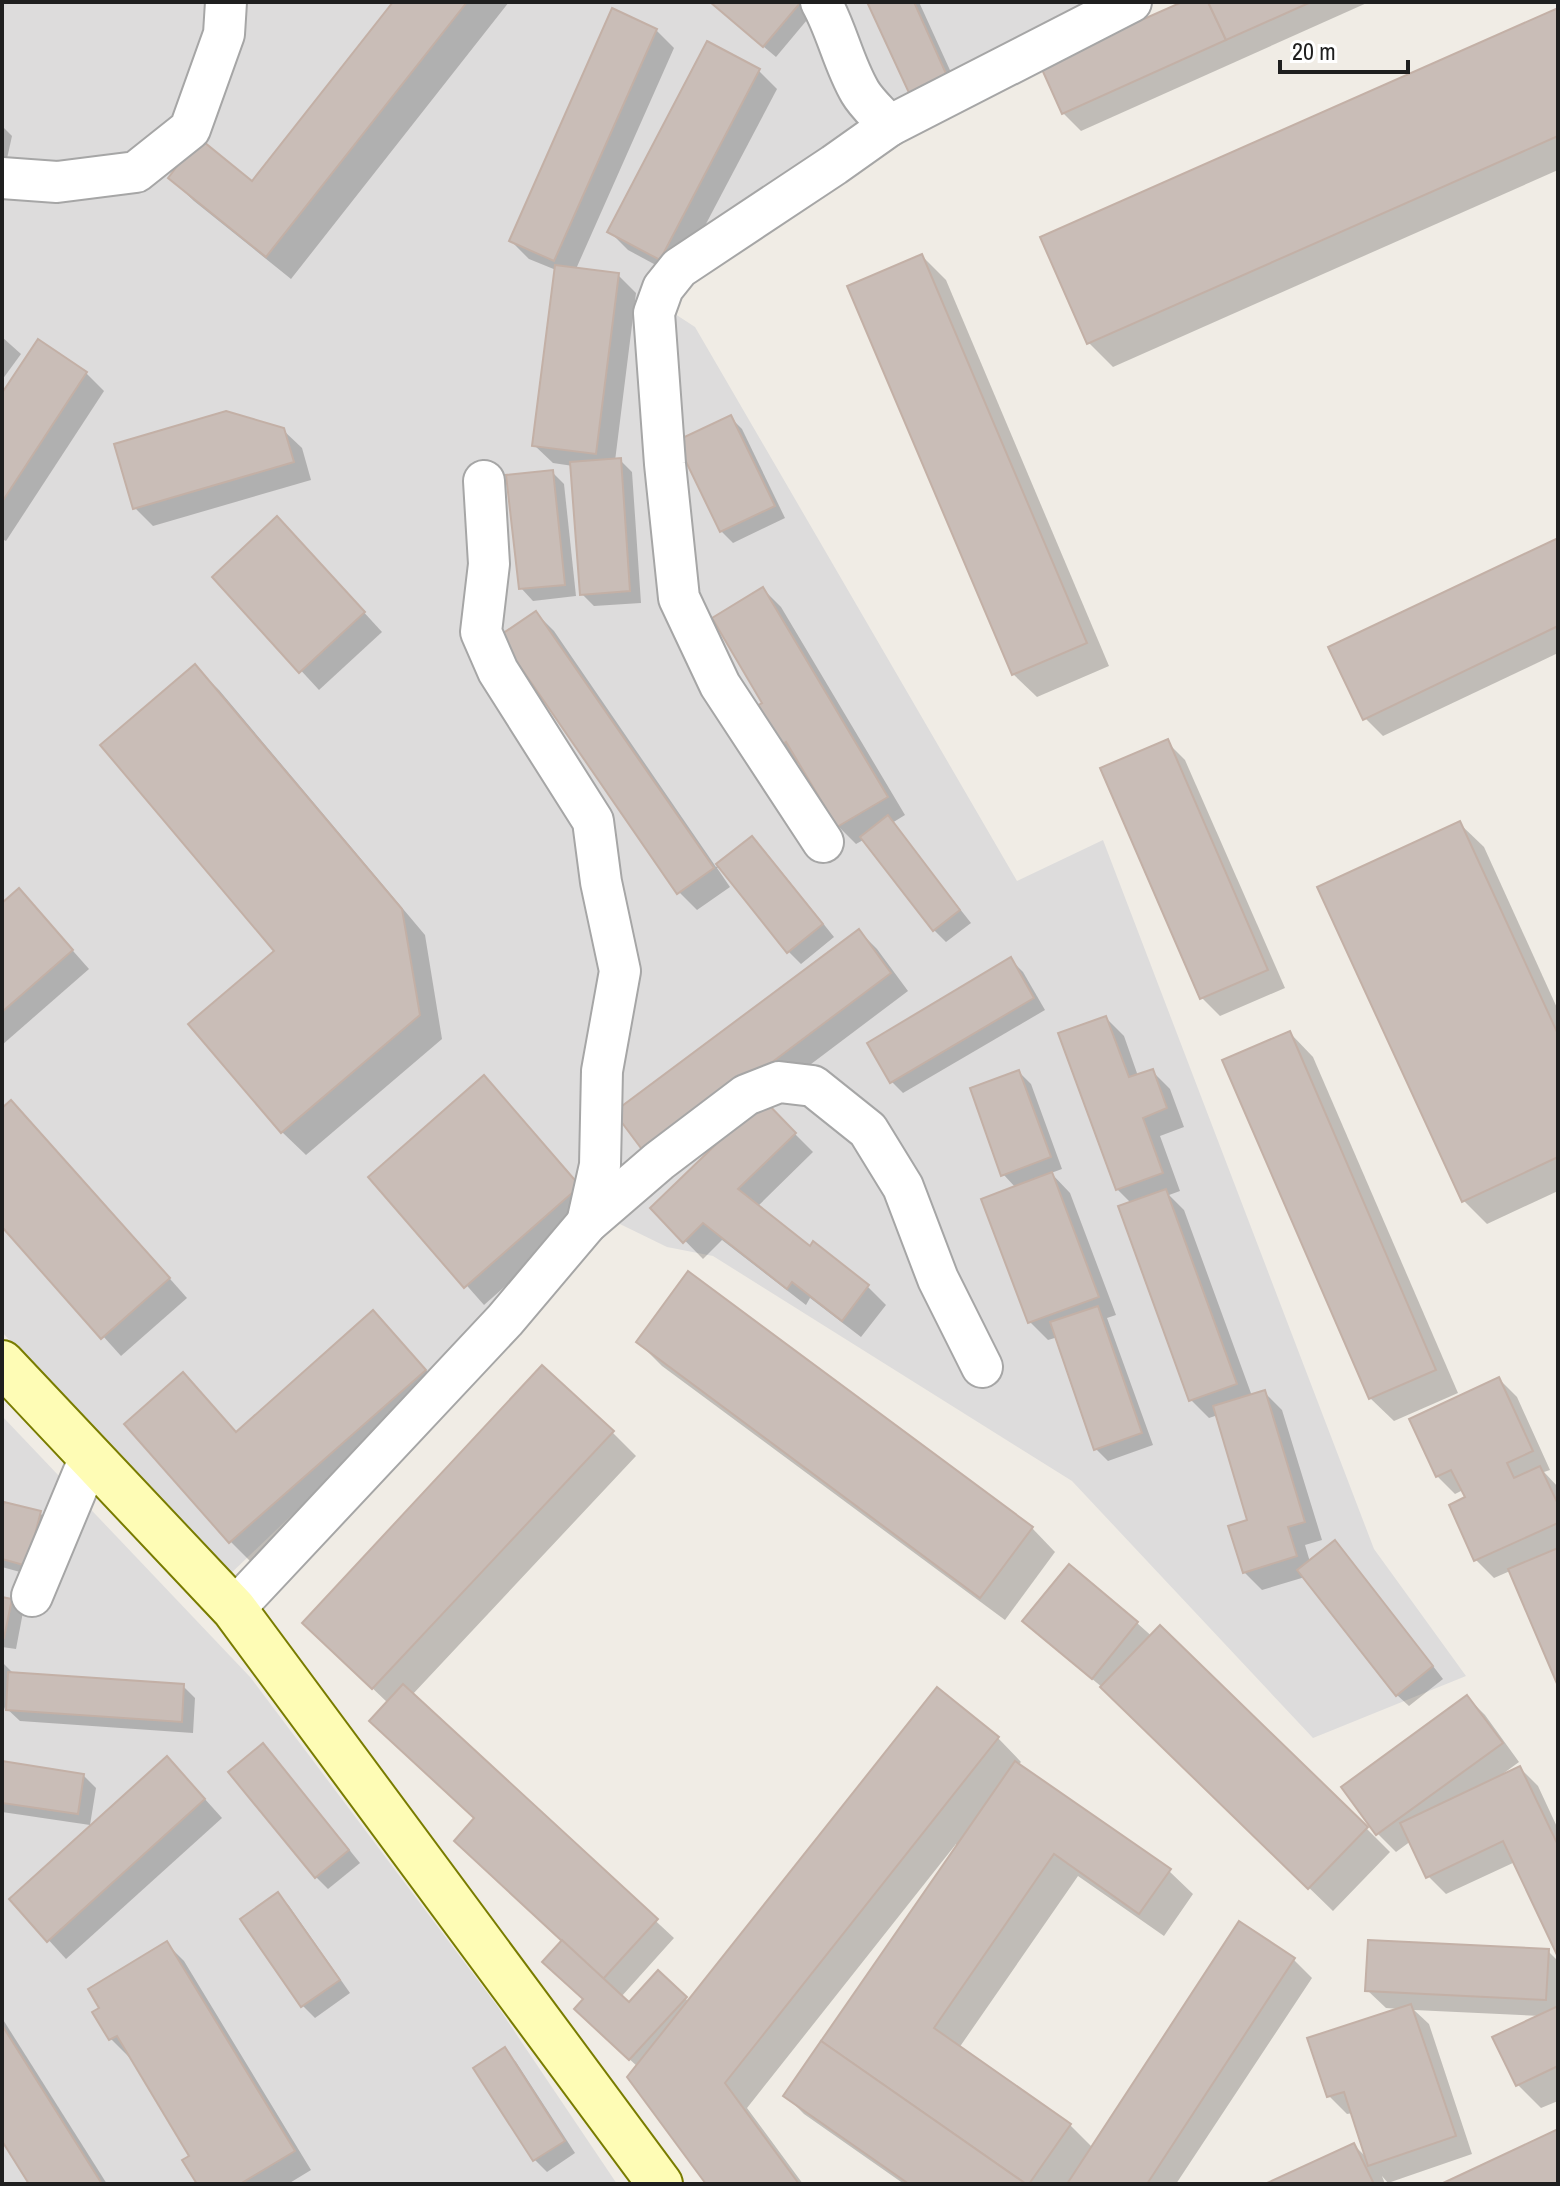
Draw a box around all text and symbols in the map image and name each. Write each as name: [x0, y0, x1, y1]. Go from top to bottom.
scale bar: [1280, 24, 1408, 74]
text: 20 m: [1292, 35, 1336, 67]

